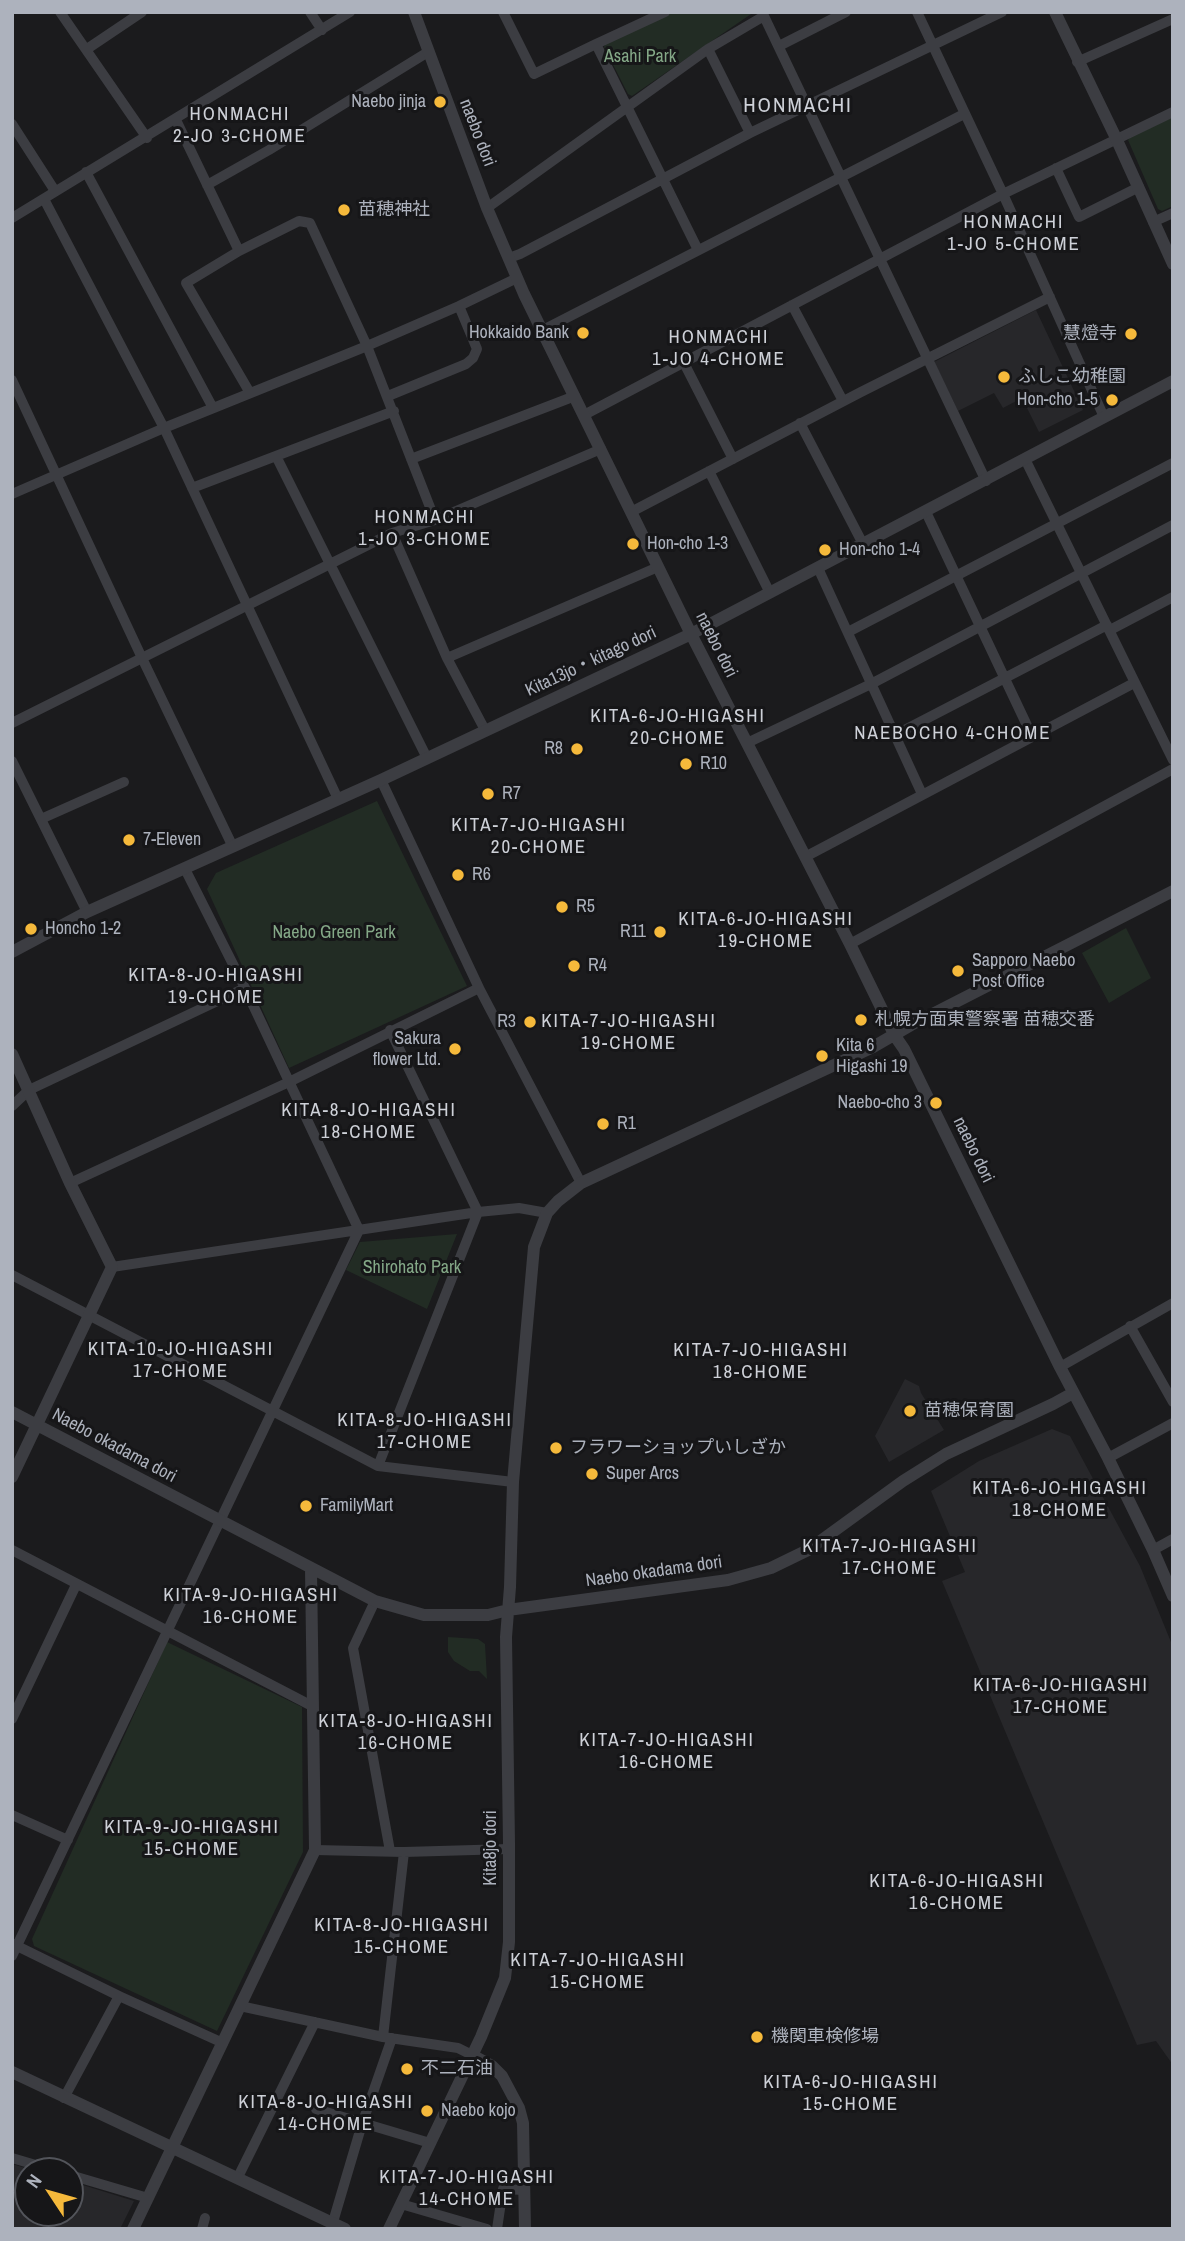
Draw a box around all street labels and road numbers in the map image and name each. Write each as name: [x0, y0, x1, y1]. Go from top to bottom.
street label: naebo dori: [454, 96, 500, 170]
street label: naebo dori: [690, 609, 742, 681]
street label: Kita13jo・kitago dori: [522, 622, 660, 702]
street label: naebo dori: [948, 1114, 998, 1186]
street label: Naebo okadama dori: [48, 1404, 180, 1488]
street label: Naebo okadama dori: [584, 1552, 724, 1592]
street label: Kita8jo dori: [480, 1810, 502, 1886]

